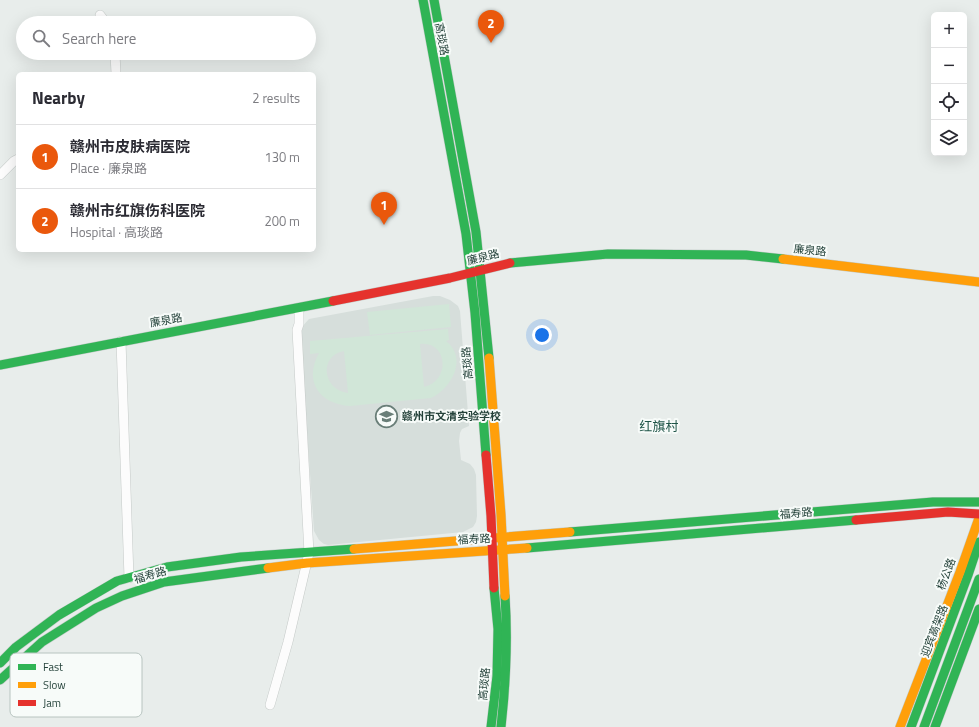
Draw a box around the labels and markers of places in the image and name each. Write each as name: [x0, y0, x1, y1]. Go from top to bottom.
pin: 2: [478, 10, 504, 43]
pin: 1: [371, 192, 397, 225]
school or university icon: 赣州市文清实验学校: [374, 403, 400, 429]
place label: 赣州市文清实验学校: [402, 408, 501, 424]

